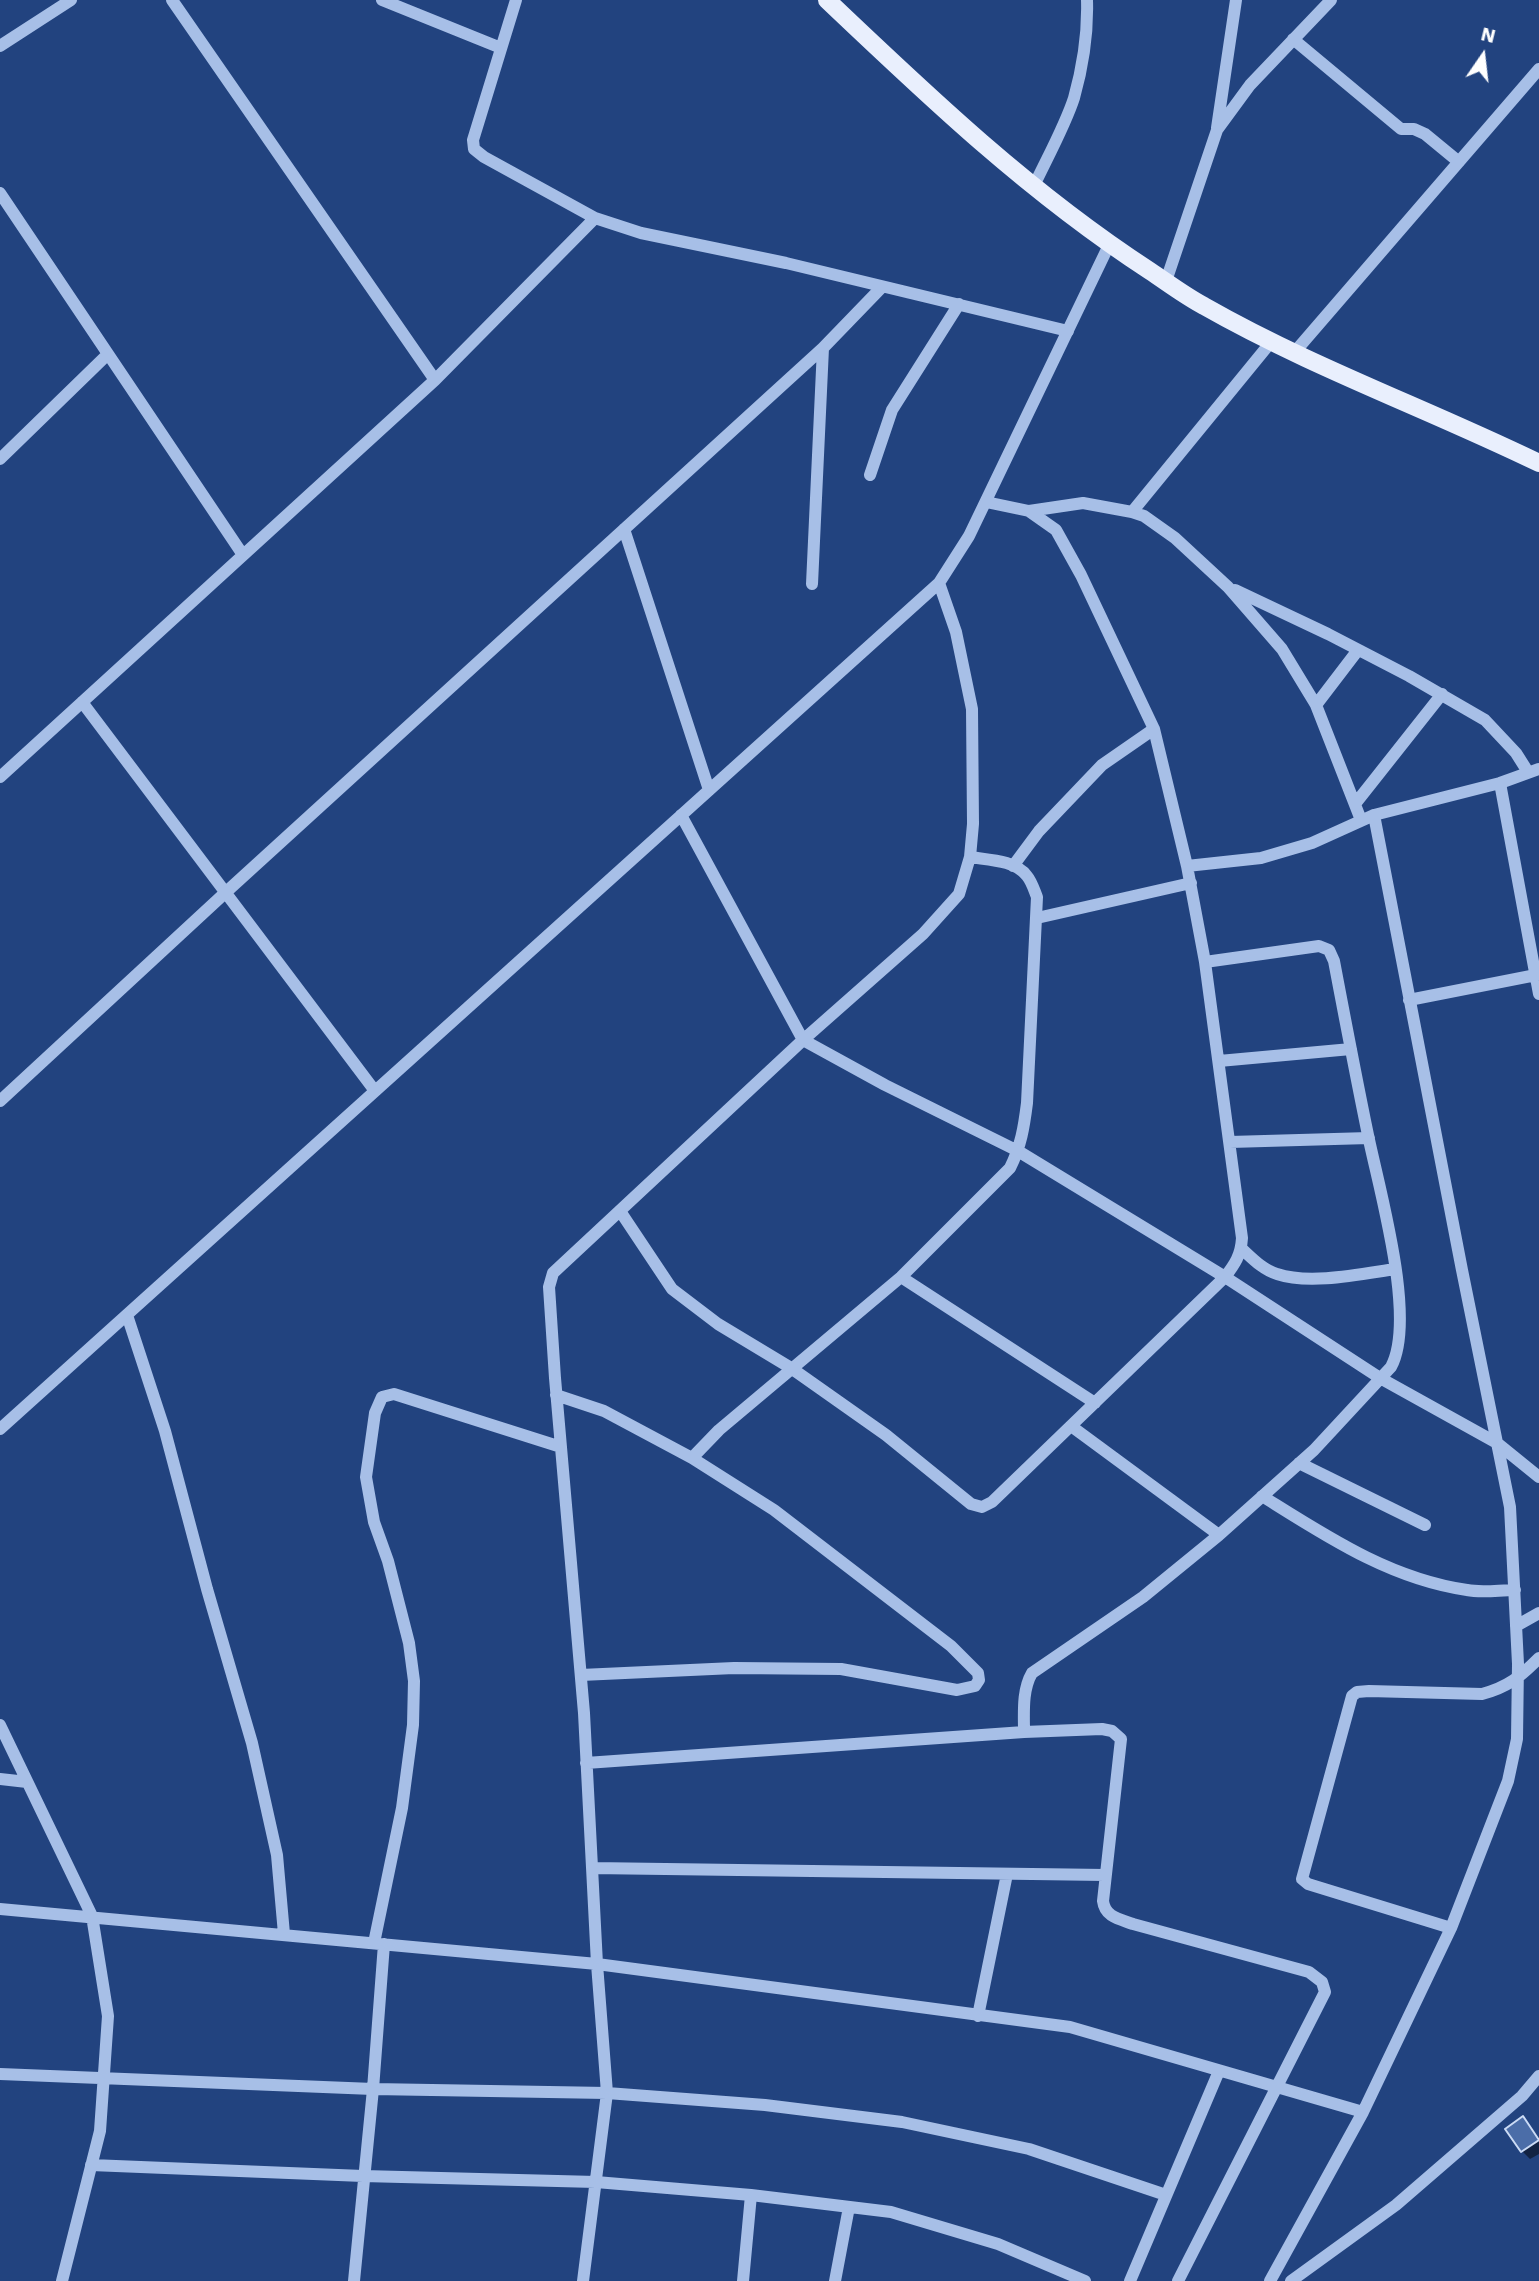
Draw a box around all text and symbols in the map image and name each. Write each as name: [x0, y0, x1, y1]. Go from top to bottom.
north arrow: [1448, 21, 1518, 91]
text: N: [1479, 22, 1498, 48]

